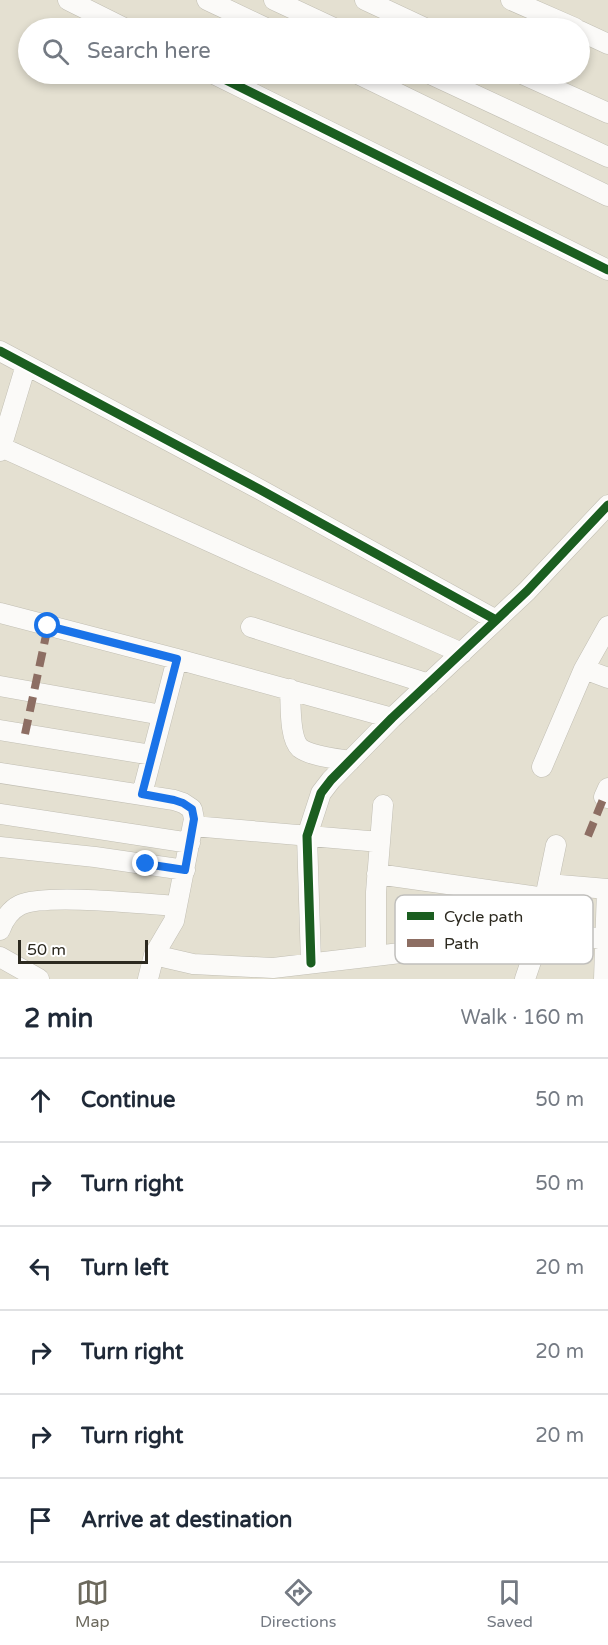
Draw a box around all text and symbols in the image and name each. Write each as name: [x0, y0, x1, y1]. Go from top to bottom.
search box: [18, 18, 590, 84]
icon: search: [39, 35, 72, 68]
text: Search here: [87, 38, 211, 64]
route start: [34, 612, 60, 638]
route end: [132, 850, 158, 876]
legend: [395, 895, 593, 964]
text: Cycle path: [444, 907, 523, 927]
text: Path: [444, 934, 479, 954]
scale bar: [18, 937, 148, 965]
text: 50 m: [27, 940, 66, 960]
text: 2 min: [24, 1003, 93, 1034]
text: Walk · 160 m: [461, 1006, 584, 1030]
icon: ahead: [24, 1084, 57, 1117]
text: Continue: [81, 1087, 176, 1113]
text: 50 m: [535, 1088, 584, 1112]
icon: right: [24, 1168, 57, 1201]
text: Turn right: [81, 1171, 183, 1197]
text: 50 m: [535, 1172, 584, 1196]
icon: left: [24, 1252, 57, 1285]
text: Turn left: [81, 1255, 169, 1281]
text: 20 m: [535, 1256, 584, 1280]
icon: right: [24, 1336, 57, 1369]
text: Turn right: [81, 1339, 183, 1365]
text: 20 m: [535, 1340, 584, 1364]
icon: right: [24, 1420, 57, 1453]
text: Turn right: [81, 1423, 183, 1449]
text: 20 m: [535, 1424, 584, 1448]
icon: arrive: [24, 1504, 57, 1537]
text: Arrive at destination: [81, 1507, 292, 1533]
tab: Map: [75, 1576, 110, 1632]
tab: Directions: [260, 1576, 336, 1632]
tab: Saved: [487, 1576, 533, 1632]

